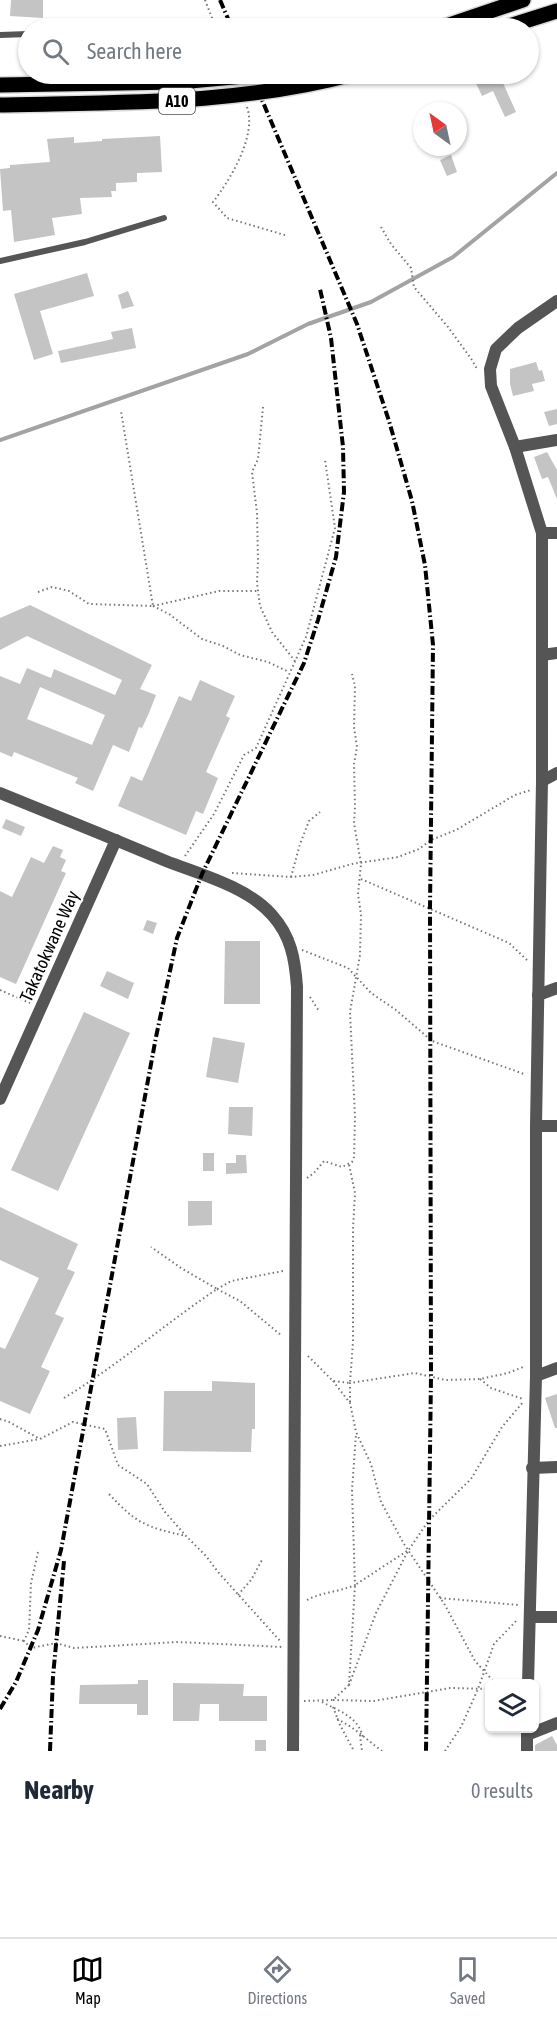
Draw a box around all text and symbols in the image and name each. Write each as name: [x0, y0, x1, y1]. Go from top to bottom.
search box: [18, 18, 539, 84]
icon: search: [39, 35, 72, 68]
text: Search here: [87, 38, 182, 64]
road number: A10: [159, 88, 195, 114]
north arrow: [413, 102, 467, 156]
street label: Takatokwane Way: [15, 887, 83, 1005]
map controls: [485, 1679, 539, 1733]
button: layers: [485, 1679, 539, 1733]
text: Nearby: [24, 1775, 94, 1805]
text: 0 results: [471, 1779, 533, 1802]
tab: Map: [71, 1953, 104, 2007]
tab: Directions: [247, 1953, 307, 2007]
tab: Saved: [450, 1953, 485, 2007]

